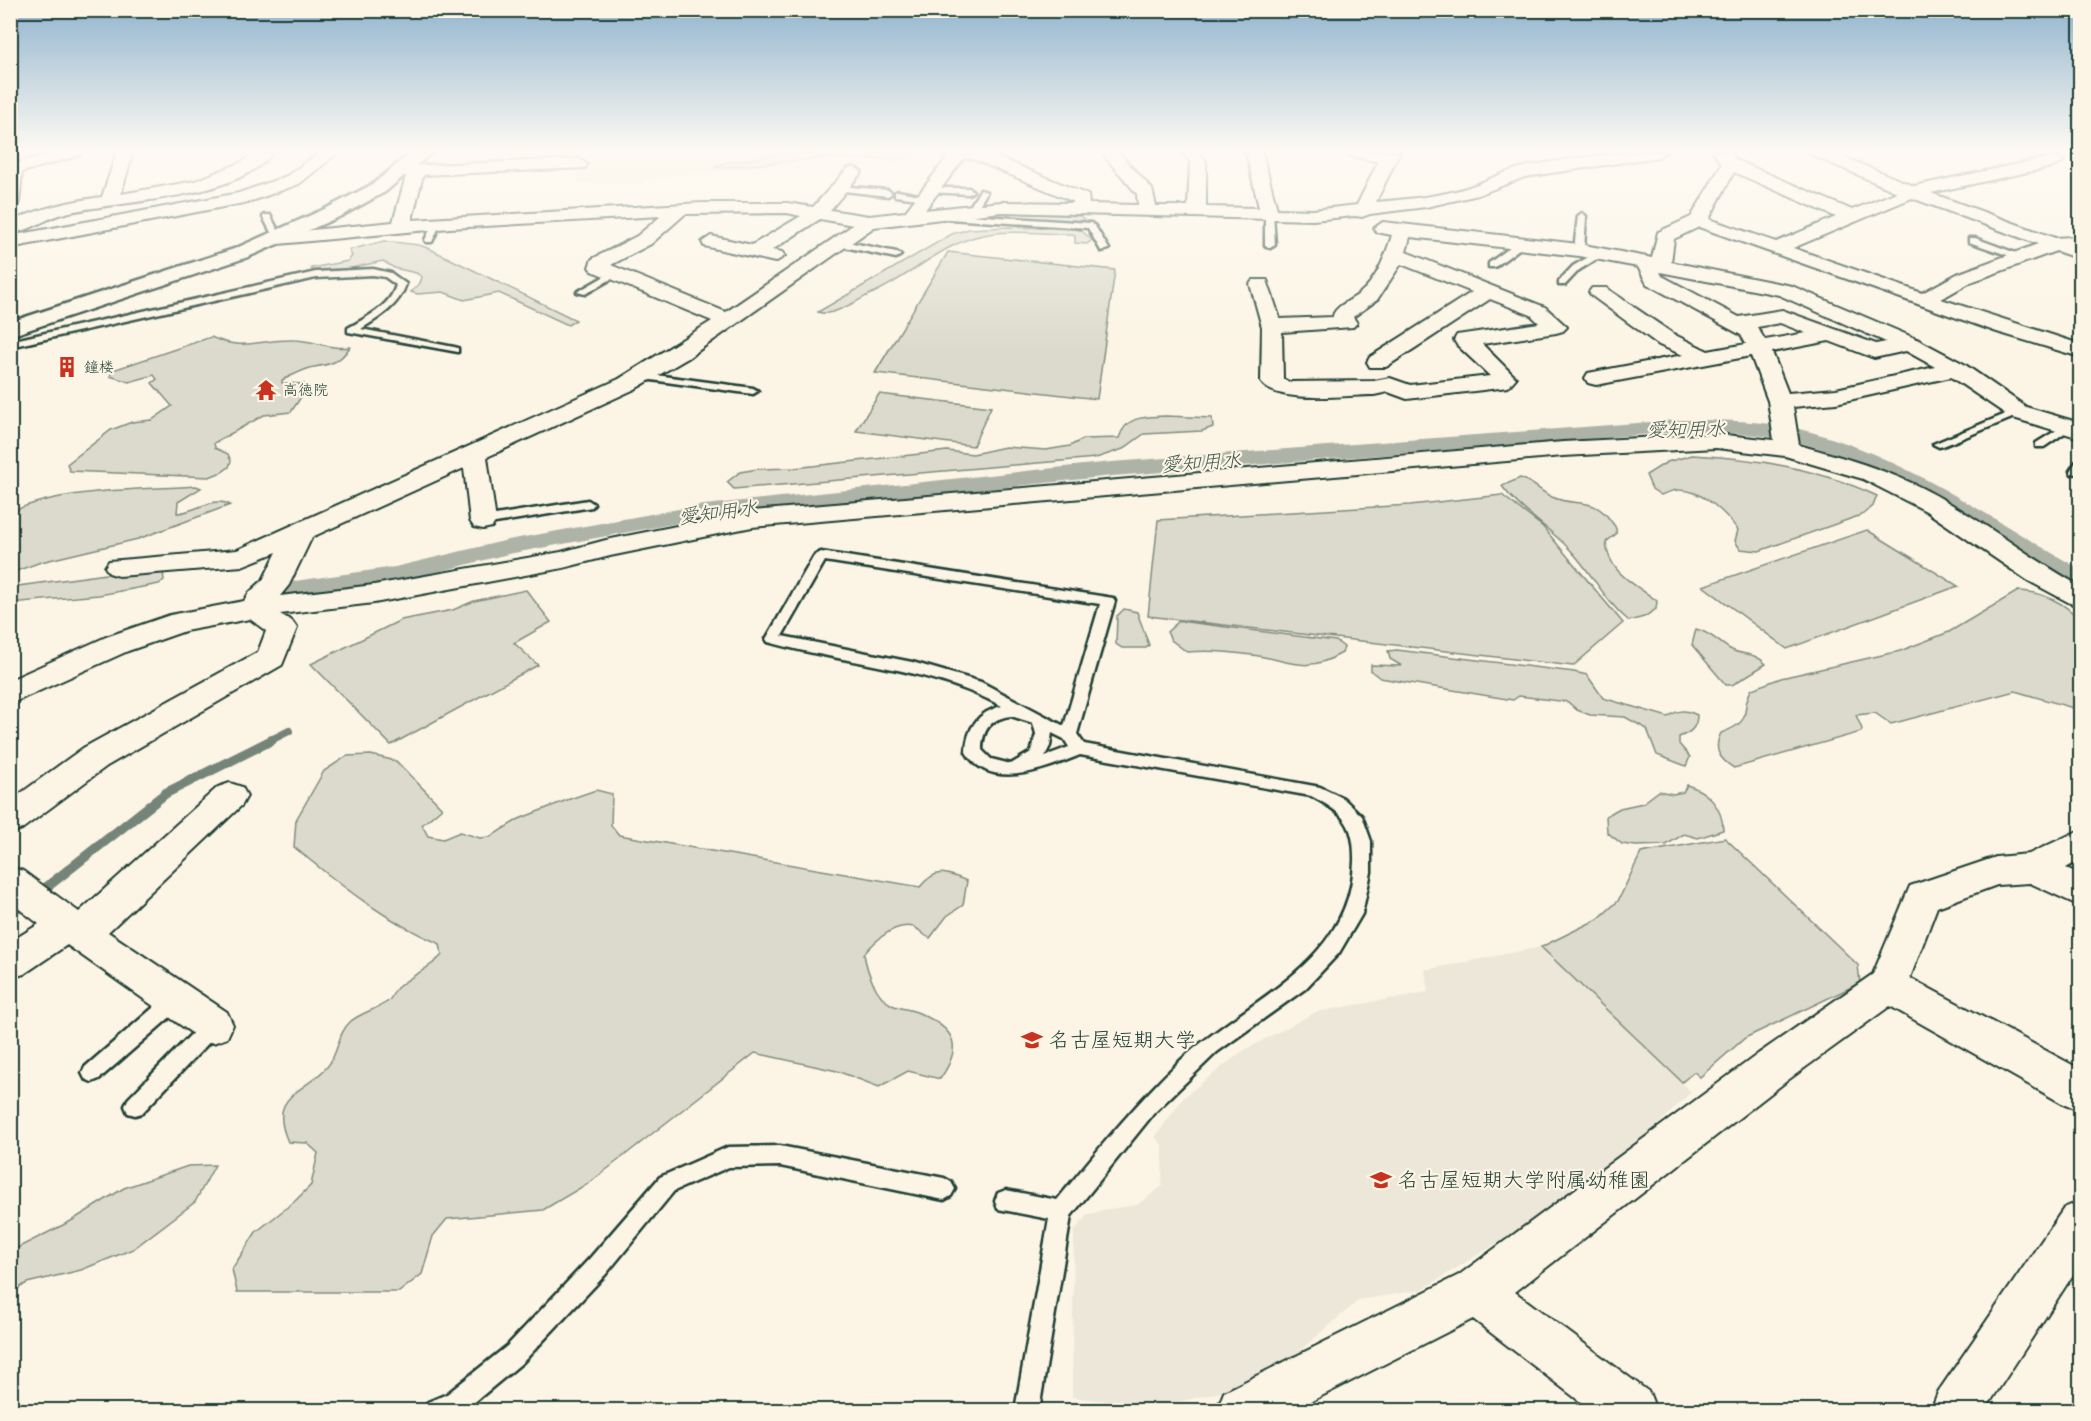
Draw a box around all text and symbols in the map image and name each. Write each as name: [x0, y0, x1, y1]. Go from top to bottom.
building icon: 鐘楼: [55, 355, 79, 379]
place label: 鐘楼: [84, 358, 114, 376]
temple icon: 高徳院: [254, 378, 278, 402]
place label: 高徳院: [283, 381, 328, 399]
water label: 愛知用水: [1646, 417, 1726, 442]
water label: 愛知用水: [1160, 448, 1242, 477]
water label: 愛知用水: [677, 496, 759, 529]
school or university icon: 名古屋短期大学: [1020, 1028, 1044, 1052]
place label: 名古屋短期大学: [1049, 1028, 1196, 1052]
school or university icon: 名古屋短期大学附属幼稚園: [1369, 1168, 1393, 1192]
place label: 名古屋短期大学附属幼稚園: [1398, 1168, 1650, 1192]

